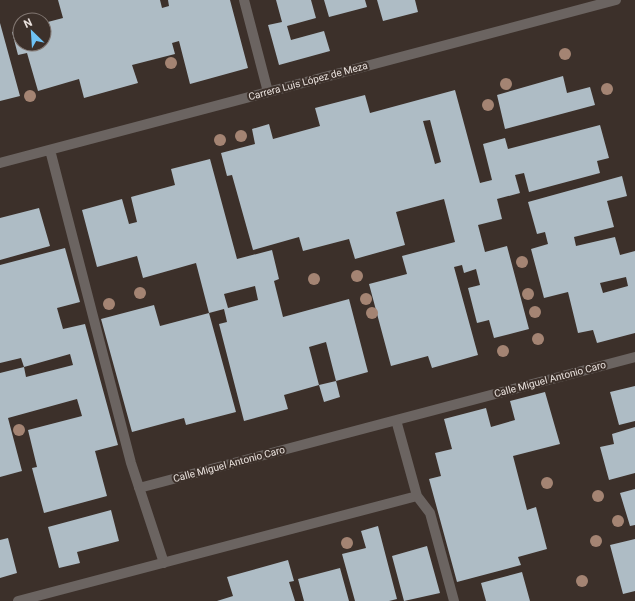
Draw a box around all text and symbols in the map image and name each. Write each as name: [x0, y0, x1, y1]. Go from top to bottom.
north arrow: [12, 12, 52, 52]
text: N: [22, 16, 34, 31]
street label: Carrera Luis López de Meza: [247, 60, 369, 102]
street label: Calle Miguel Antonio Caro: [493, 359, 607, 399]
street label: Calle Miguel Antonio Caro: [172, 444, 286, 484]

